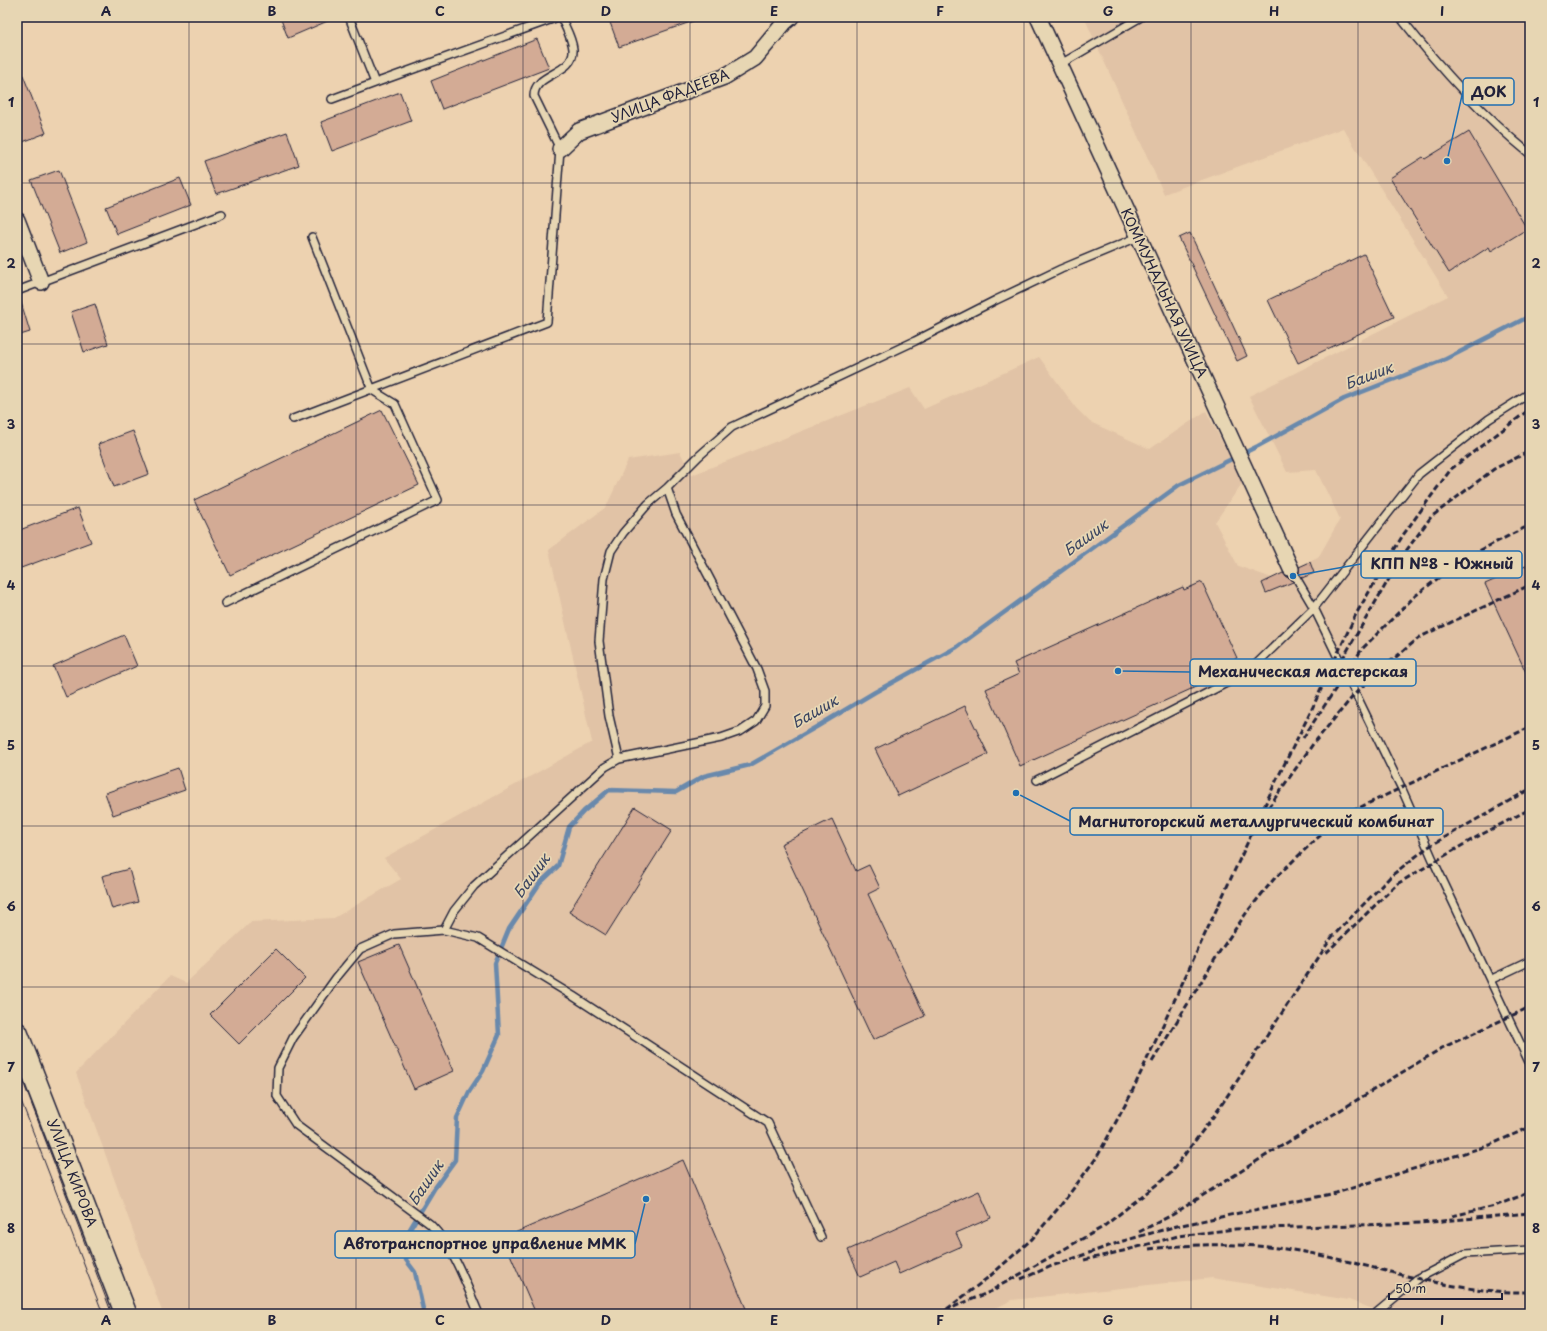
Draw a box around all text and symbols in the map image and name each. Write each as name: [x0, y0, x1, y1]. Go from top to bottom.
text: A: [101, 1, 111, 20]
text: B: [268, 1, 277, 20]
text: C: [435, 1, 445, 20]
text: D: [601, 1, 611, 20]
text: E: [770, 1, 778, 20]
text: F: [936, 1, 944, 20]
text: G: [1103, 1, 1113, 20]
text: H: [1269, 1, 1279, 20]
text: I: [1440, 1, 1444, 20]
street label: УЛИЦА ФАДЕЕВА: [608, 63, 732, 128]
callout: ДОК: [1463, 78, 1514, 105]
text: ДОК: [1471, 79, 1507, 102]
text: 1: [8, 92, 14, 111]
text: 1: [1533, 92, 1539, 111]
street label: КОММУНАЛЬНАЯ УЛИЦА: [1116, 205, 1213, 381]
text: 2: [6, 253, 16, 272]
text: 2: [1531, 253, 1541, 272]
water label: Башик: [1341, 355, 1397, 394]
text: 3: [7, 414, 16, 433]
text: 3: [1532, 414, 1541, 433]
water label: Башик: [1058, 512, 1113, 561]
callout: КПП №8 - Южный: [1361, 551, 1522, 578]
text: КПП №8 - Южный: [1370, 551, 1514, 574]
text: 4: [7, 575, 16, 594]
text: 4: [1532, 575, 1541, 594]
callout: Механическая мастерская: [1190, 659, 1416, 686]
text: Механическая мастерская: [1198, 659, 1408, 682]
water label: Башик: [787, 688, 843, 733]
text: 5: [7, 735, 15, 754]
text: 5: [1532, 735, 1540, 754]
callout: Магнитогорский металлургический комбинат: [1070, 808, 1443, 835]
text: Магнитогорский металлургический комбинат: [1078, 809, 1435, 832]
water label: Башик: [507, 847, 555, 902]
text: 6: [6, 896, 16, 915]
text: 6: [1531, 896, 1541, 915]
text: 7: [7, 1057, 15, 1076]
text: 7: [1532, 1057, 1540, 1076]
street label: УЛИЦА КИРОВА: [42, 1116, 103, 1230]
water label: Башик: [401, 1154, 449, 1209]
text: 8: [7, 1218, 15, 1237]
text: 8: [1532, 1218, 1540, 1237]
callout: Автотранспортное управление ММК: [335, 1231, 635, 1258]
text: Автотранспортное управление ММК: [343, 1231, 627, 1254]
scale bar: [1389, 1275, 1502, 1301]
text: 50 m: [1395, 1279, 1426, 1297]
text: A: [101, 1310, 111, 1329]
text: B: [268, 1310, 277, 1329]
text: C: [435, 1310, 445, 1329]
text: D: [601, 1310, 611, 1329]
text: E: [770, 1310, 778, 1329]
text: F: [936, 1310, 944, 1329]
text: G: [1103, 1310, 1113, 1329]
text: H: [1269, 1310, 1279, 1329]
text: I: [1440, 1310, 1444, 1329]

